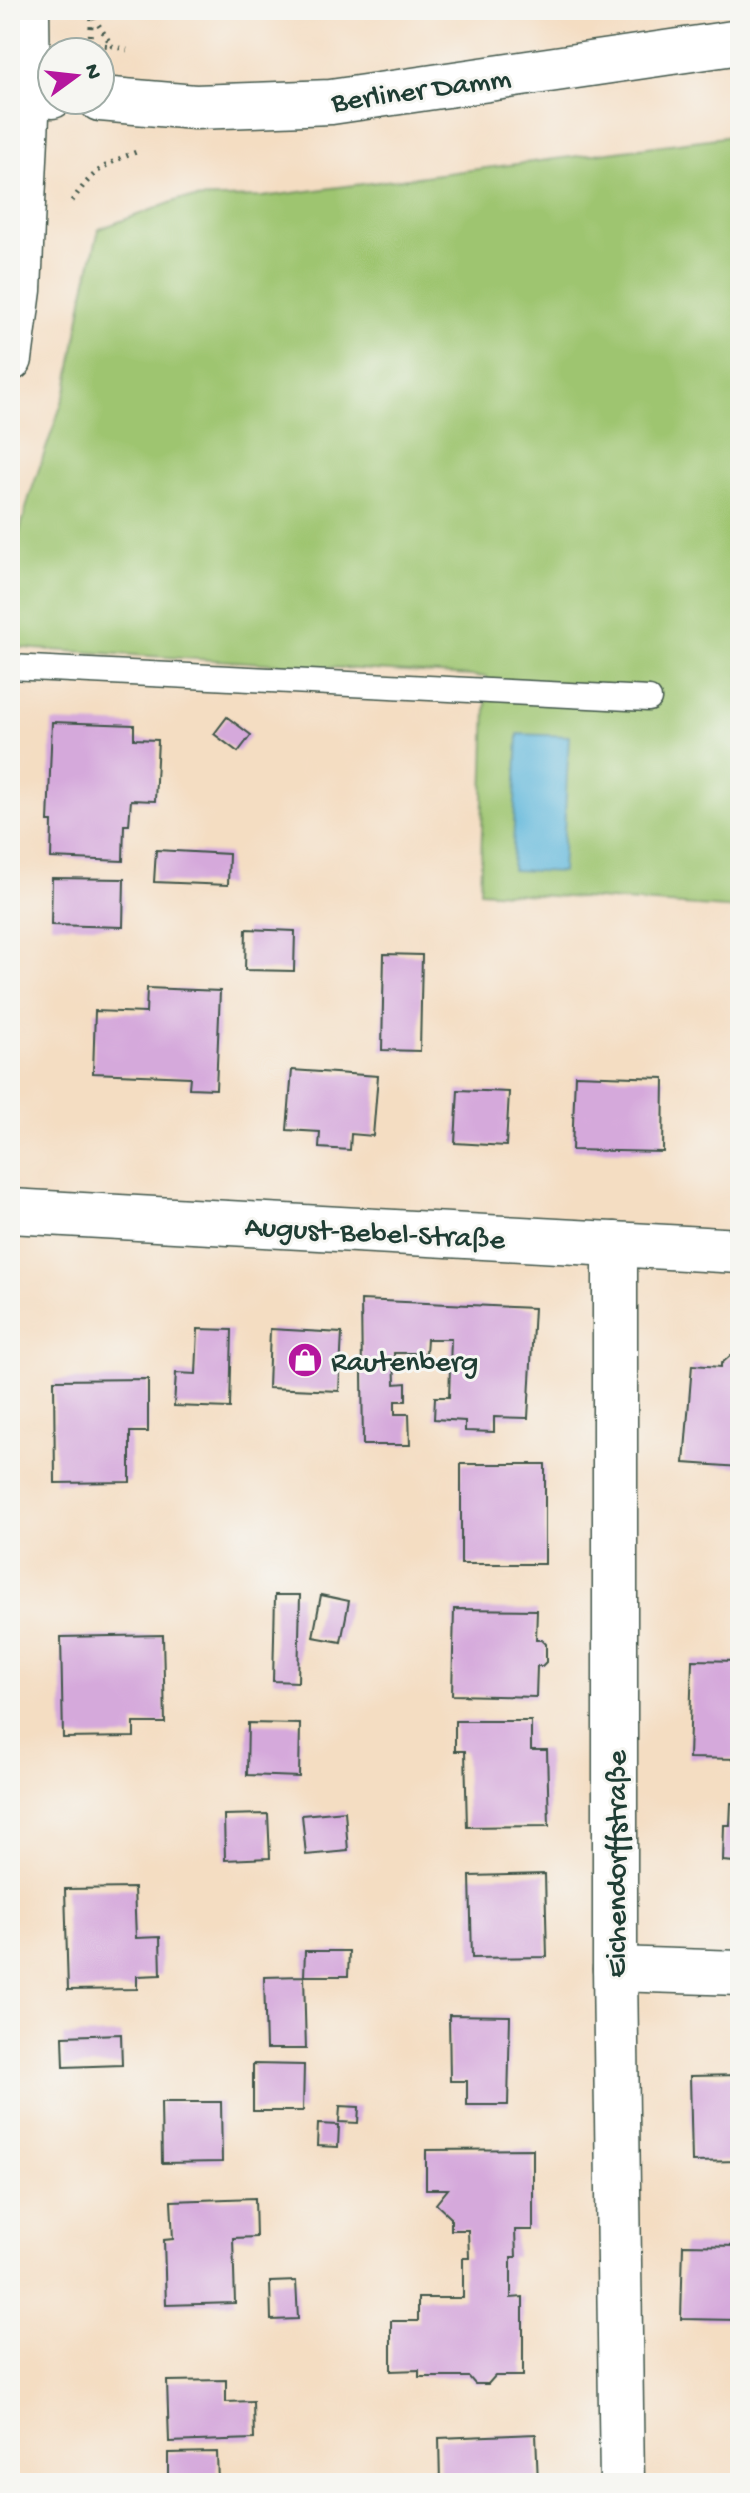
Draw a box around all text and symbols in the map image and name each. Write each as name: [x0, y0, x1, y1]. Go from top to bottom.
north arrow: [36, 36, 116, 116]
text: N: [77, 62, 106, 82]
street label: Berliner Damm: [329, 63, 514, 123]
street label: August-Bebel-Straße: [244, 1211, 506, 1260]
shop icon: Rautenberg: [286, 1341, 324, 1379]
place label: Rautenberg: [331, 1347, 478, 1382]
street label: Eichendorffstraße: [602, 1750, 637, 1978]

